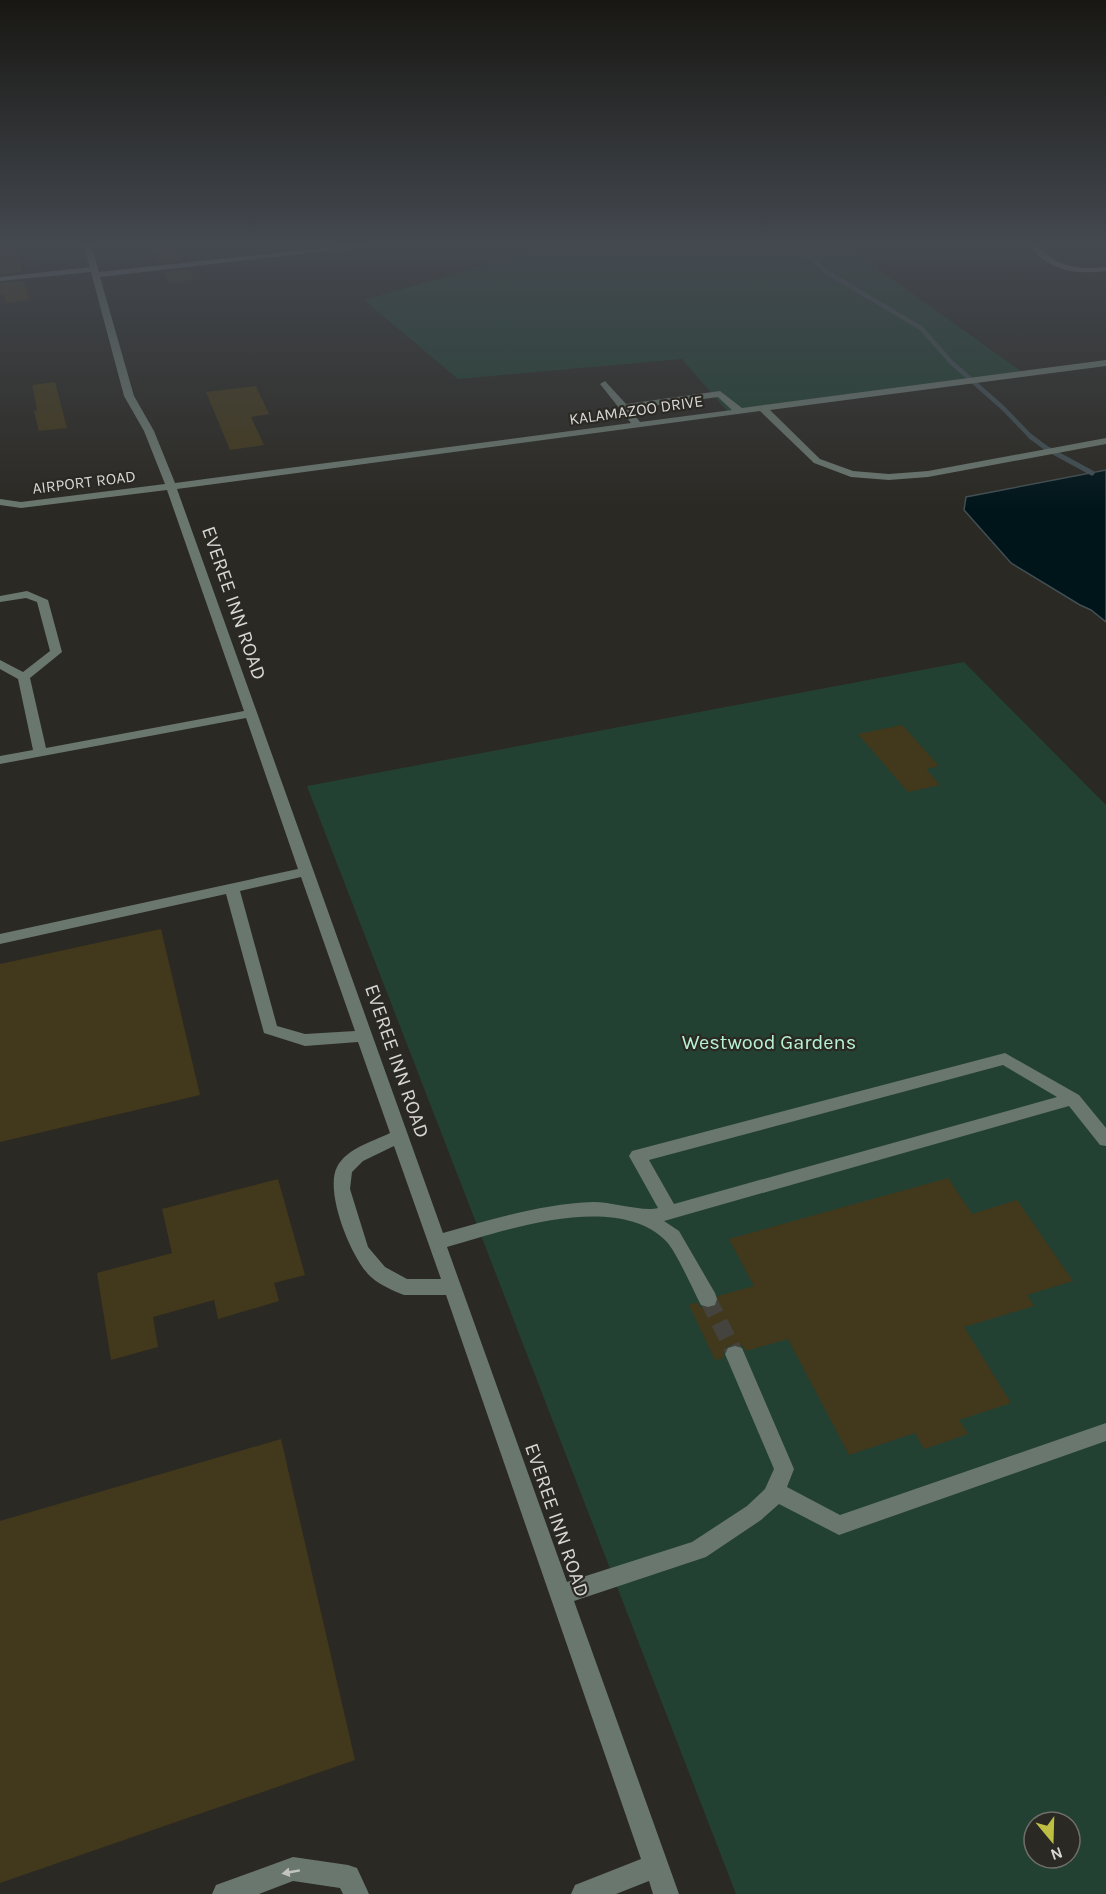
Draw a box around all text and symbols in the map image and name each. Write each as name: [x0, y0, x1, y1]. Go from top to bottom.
street label: KALAMAZOO DRIVE: [568, 391, 704, 429]
street label: AIRPORT ROAD: [31, 466, 137, 498]
street label: EVEREE INN ROAD: [197, 523, 271, 683]
street label: EVEREE INN ROAD: [360, 981, 434, 1141]
park label: Westwood Gardens: [682, 1031, 856, 1054]
street label: EVEREE INN ROAD: [520, 1440, 594, 1600]
north arrow: [1022, 1810, 1082, 1870]
text: N: [1048, 1843, 1065, 1865]
one-way arrow: [281, 1868, 300, 1877]

